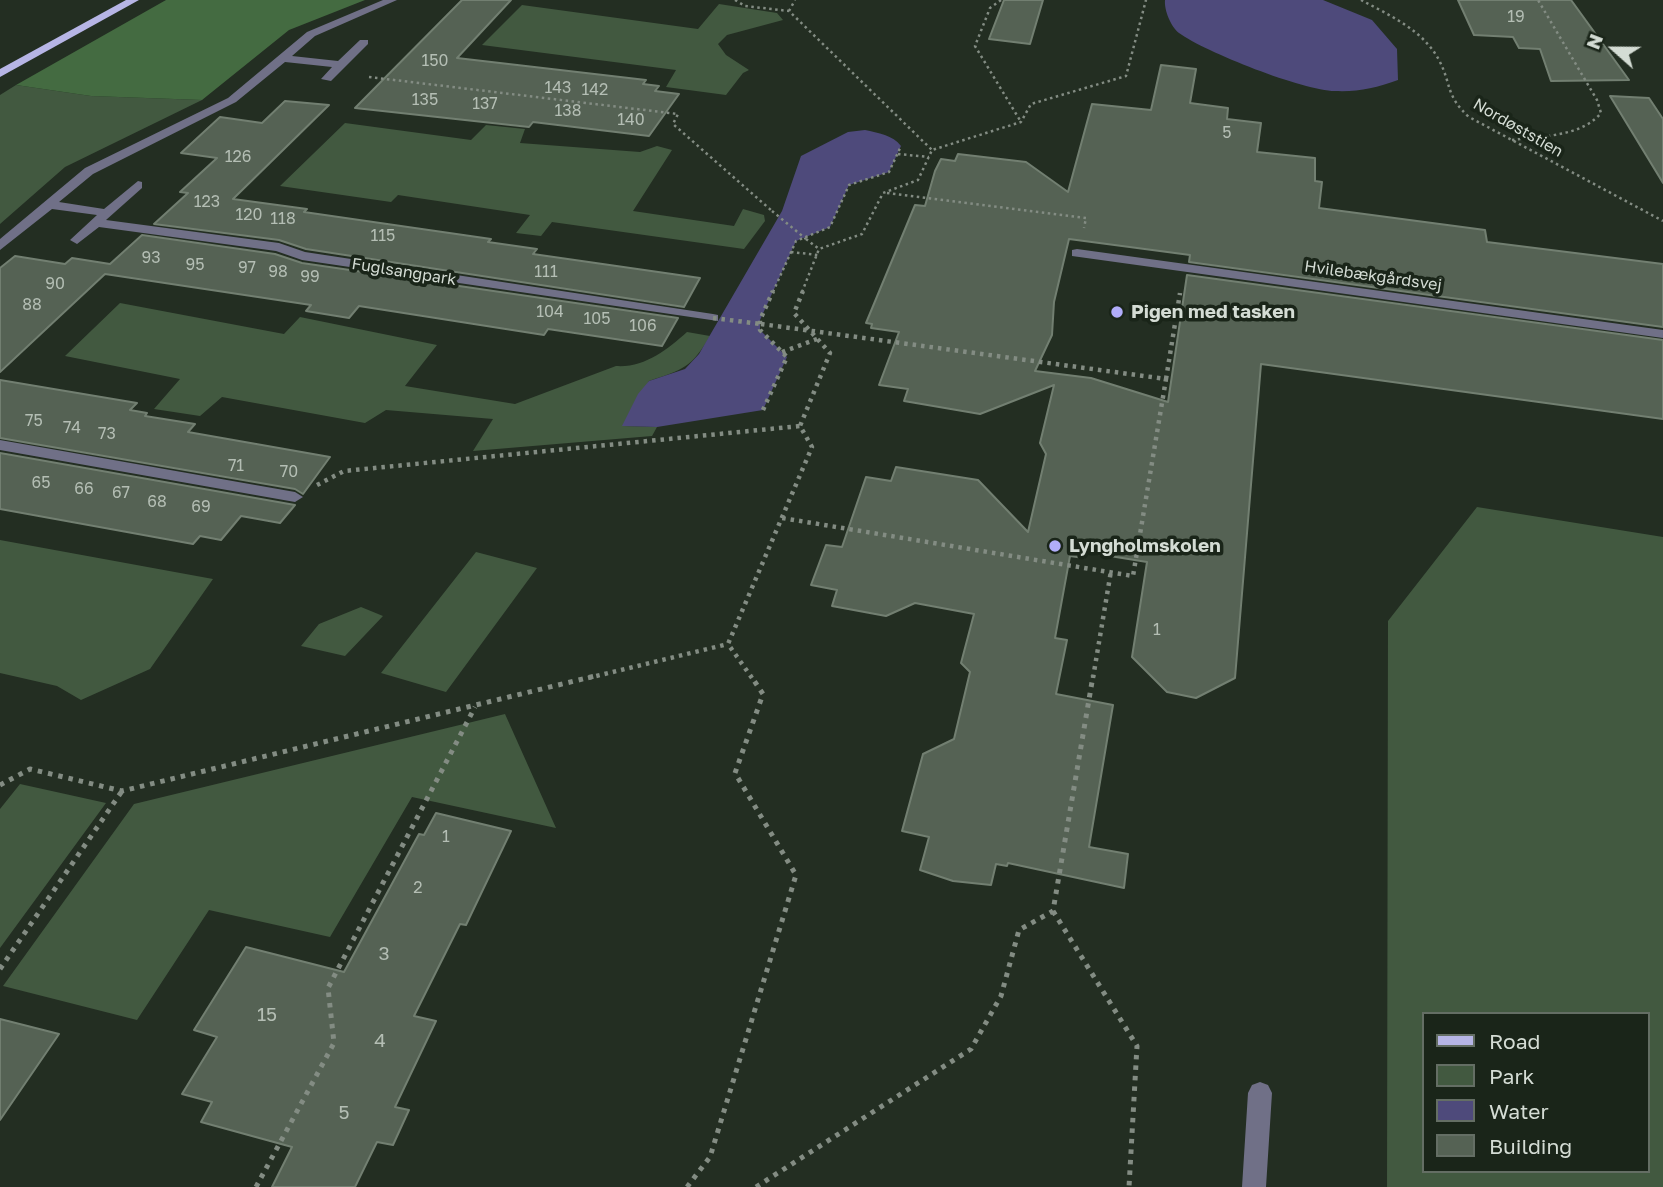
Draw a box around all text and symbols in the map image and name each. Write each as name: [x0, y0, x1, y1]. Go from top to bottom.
house number: 19: [1507, 7, 1525, 27]
north arrow: [1579, 14, 1649, 84]
text: N: [1581, 30, 1607, 52]
house number: 150: [422, 51, 448, 71]
house number: 143: [545, 78, 571, 98]
house number: 142: [582, 80, 608, 100]
house number: 135: [412, 90, 438, 110]
house number: 137: [472, 94, 498, 114]
street label: Nordøststien: [1470, 95, 1566, 161]
house number: 138: [555, 101, 581, 121]
house number: 140: [617, 110, 645, 130]
house number: 5: [1222, 123, 1232, 143]
house number: 126: [225, 147, 251, 167]
house number: 123: [194, 192, 220, 212]
house number: 120: [236, 205, 262, 225]
house number: 118: [270, 209, 296, 229]
house number: 115: [371, 226, 395, 246]
house number: 93: [141, 248, 161, 268]
street label: Fuglsangpark: [350, 254, 458, 290]
house number: 95: [186, 255, 204, 275]
street label: Hvilebækgårdsvej: [1303, 257, 1443, 295]
house number: 97: [238, 258, 256, 278]
house number: 98: [268, 262, 288, 282]
house number: 111: [534, 262, 558, 282]
house number: 99: [300, 267, 320, 287]
house number: 90: [45, 274, 65, 294]
house number: 88: [22, 295, 42, 315]
place label: Pigen med tasken: [1131, 301, 1295, 323]
house number: 104: [536, 302, 564, 322]
marker: Pigen med tasken: [1109, 304, 1125, 320]
house number: 105: [584, 309, 610, 329]
house number: 106: [629, 316, 657, 336]
house number: 75: [25, 411, 43, 431]
house number: 74: [63, 418, 81, 438]
house number: 73: [98, 424, 116, 444]
house number: 71: [228, 456, 244, 476]
house number: 70: [280, 462, 298, 482]
house number: 65: [32, 473, 50, 493]
house number: 66: [74, 479, 94, 499]
house number: 67: [112, 483, 130, 503]
house number: 68: [147, 492, 167, 512]
house number: 69: [191, 497, 211, 517]
place label: Lyngholmskolen: [1069, 535, 1221, 557]
marker: Lyngholmskolen: [1047, 538, 1063, 554]
house number: 1: [1153, 620, 1161, 640]
house number: 1: [442, 827, 450, 847]
house number: 2: [413, 878, 423, 898]
house number: 3: [378, 943, 390, 965]
house number: 15: [257, 1004, 277, 1026]
legend: [1422, 1012, 1649, 1173]
text: Road: [1489, 1028, 1540, 1054]
house number: 4: [374, 1030, 386, 1052]
text: Park: [1489, 1063, 1534, 1089]
text: Water: [1489, 1098, 1549, 1124]
house number: 5: [338, 1102, 350, 1124]
text: Building: [1489, 1133, 1572, 1159]

